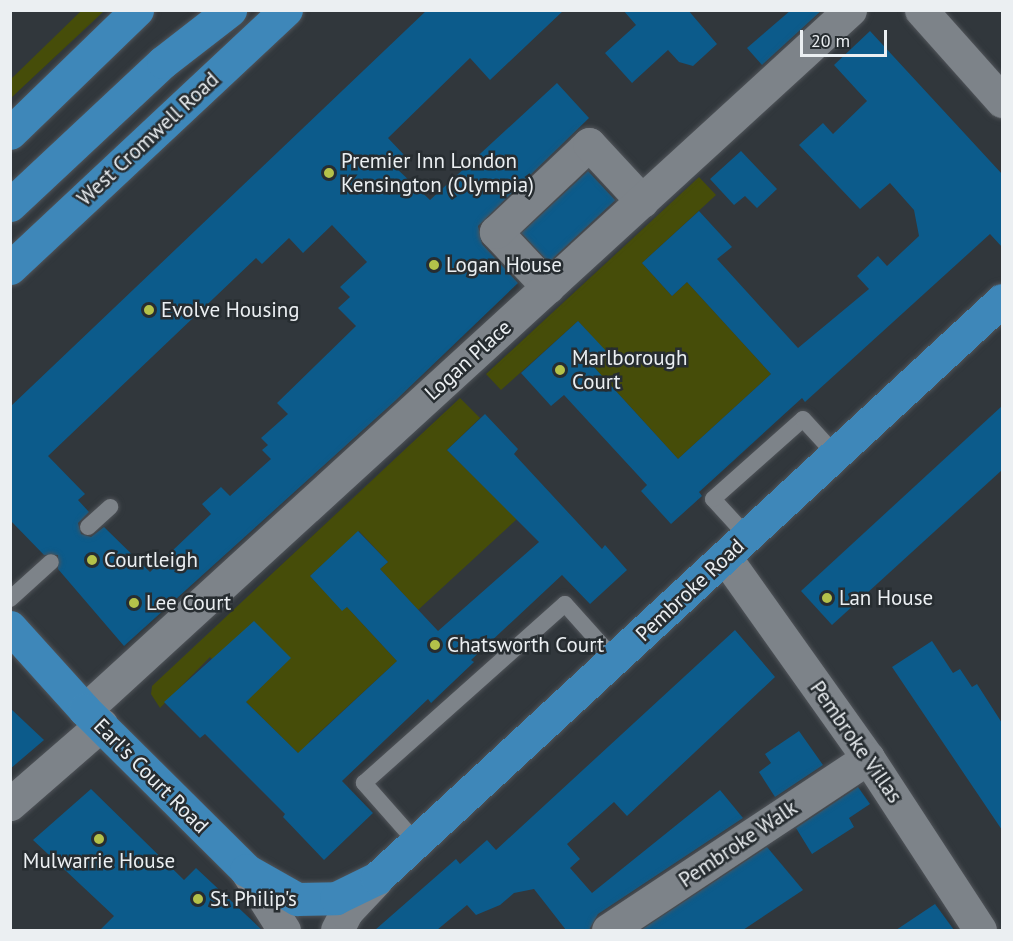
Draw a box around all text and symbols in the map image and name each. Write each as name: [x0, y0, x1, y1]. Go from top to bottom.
scale bar: [803, 18, 890, 56]
text: 20 m: [811, 29, 850, 52]
street label: West Cromwell Road: [72, 67, 224, 211]
place label: Premier Inn London Kensington (Olympia): [341, 148, 534, 198]
marker: Premier Inn London Kensington (Olympia): [322, 166, 336, 180]
place label: Logan House: [446, 252, 562, 278]
marker: Logan House: [427, 258, 441, 272]
place label: Evolve Housing: [161, 297, 300, 323]
marker: Evolve Housing: [142, 303, 156, 317]
street label: Logan Place: [420, 315, 516, 405]
place label: Marlborough Court: [572, 345, 687, 395]
marker: Marlborough Court: [553, 363, 567, 377]
street label: Pembroke Road: [631, 533, 749, 647]
place label: Courtleigh: [104, 547, 198, 573]
marker: Courtleigh: [85, 553, 99, 567]
place label: Lan House: [839, 585, 933, 611]
place label: Lee Court: [146, 590, 231, 616]
marker: Lan House: [820, 591, 834, 605]
marker: Lee Court: [127, 596, 141, 610]
place label: Chatsworth Court: [447, 632, 604, 658]
marker: Chatsworth Court: [428, 638, 442, 652]
street label: Pembroke Villas: [804, 676, 908, 808]
street label: Earl's Court Road: [89, 714, 213, 838]
street label: Pembroke Walk: [674, 795, 802, 893]
marker: Mulwarrie House: [92, 832, 106, 846]
place label: Mulwarrie House: [23, 848, 175, 874]
place label: St Philip's: [210, 886, 297, 912]
marker: St Philip's: [191, 892, 205, 906]

